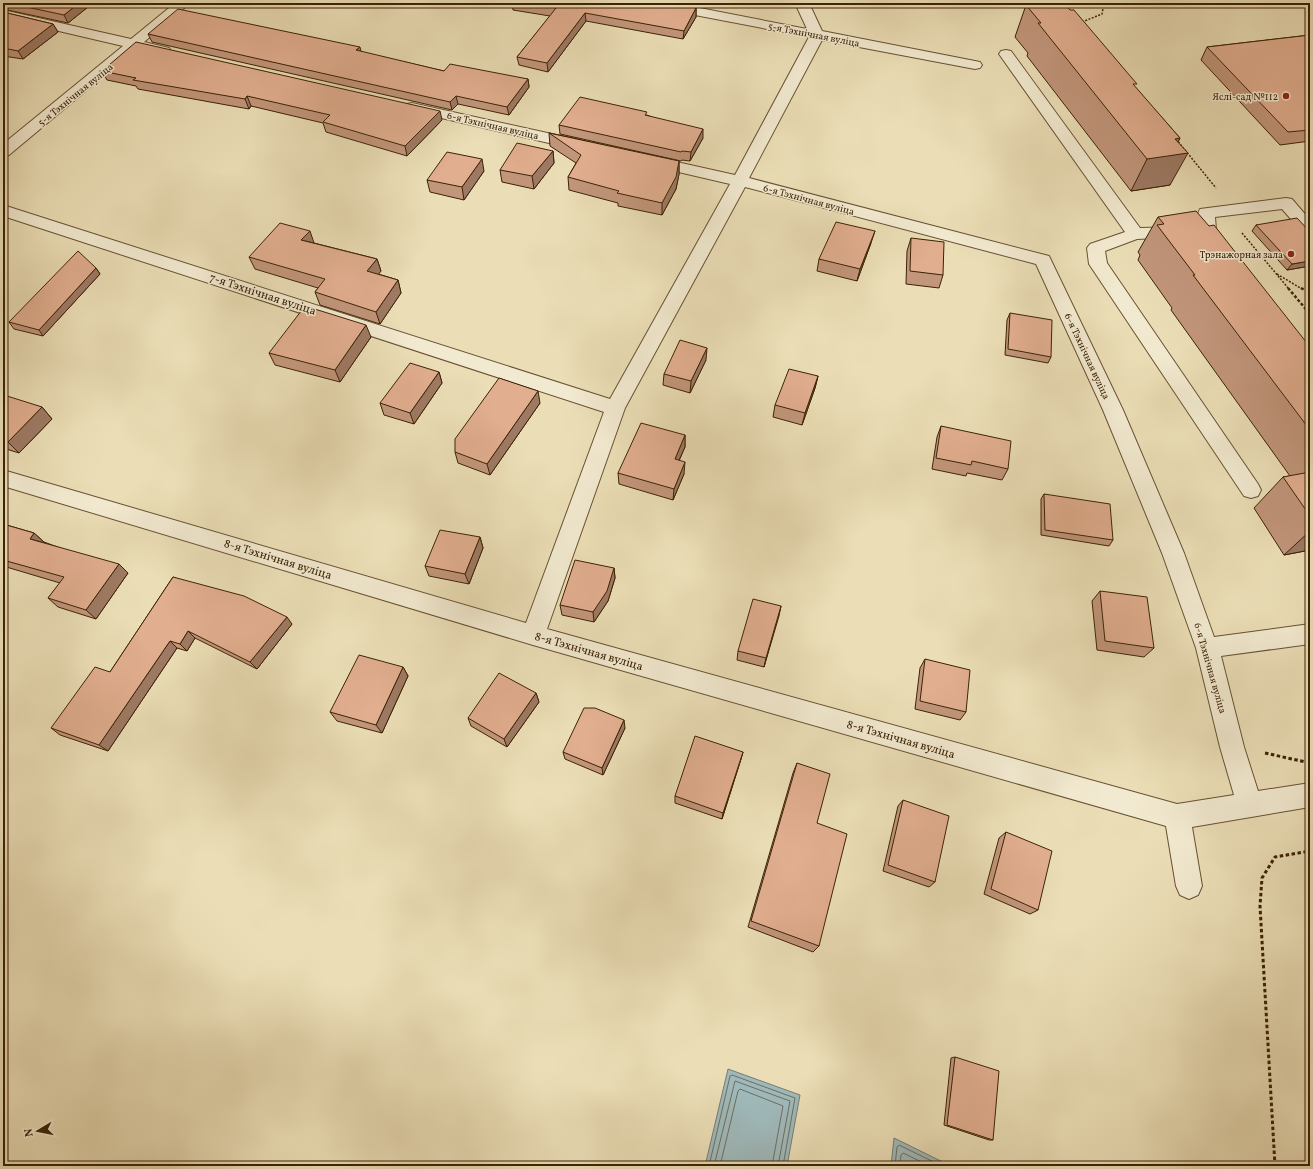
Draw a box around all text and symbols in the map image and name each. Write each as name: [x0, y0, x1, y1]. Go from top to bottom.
street label: 5-я Тэхнічная вуліца: [767, 19, 861, 51]
street label: 5-я Тэхнічная вуліца: [35, 60, 116, 130]
place label: Яслі-сад №112: [1213, 90, 1278, 104]
marker: Яслі-сад №112: [1281, 91, 1291, 101]
street label: 6-я Тэхнічная вуліца: [446, 109, 540, 143]
street label: 6-я Тэхнічная вуліца: [762, 181, 856, 219]
place label: Трэнажорная зала: [1199, 248, 1283, 262]
marker: Трэнажорная зала: [1286, 249, 1296, 259]
street label: 7-я Тэхнічная вуліца: [207, 270, 318, 320]
street label: 6-я Тэхнічная вуліца: [1061, 311, 1113, 402]
street label: 8-я Тэхнічная вуліца: [222, 536, 334, 584]
street label: 6-я Тэхнічная вуліца: [1190, 621, 1230, 715]
street label: 8-я Тэхнічная вуліца: [533, 629, 645, 675]
street label: 8-я Тэхнічная вуліца: [845, 717, 957, 763]
north arrow: [18, 1111, 58, 1151]
text: N: [22, 1127, 38, 1138]

